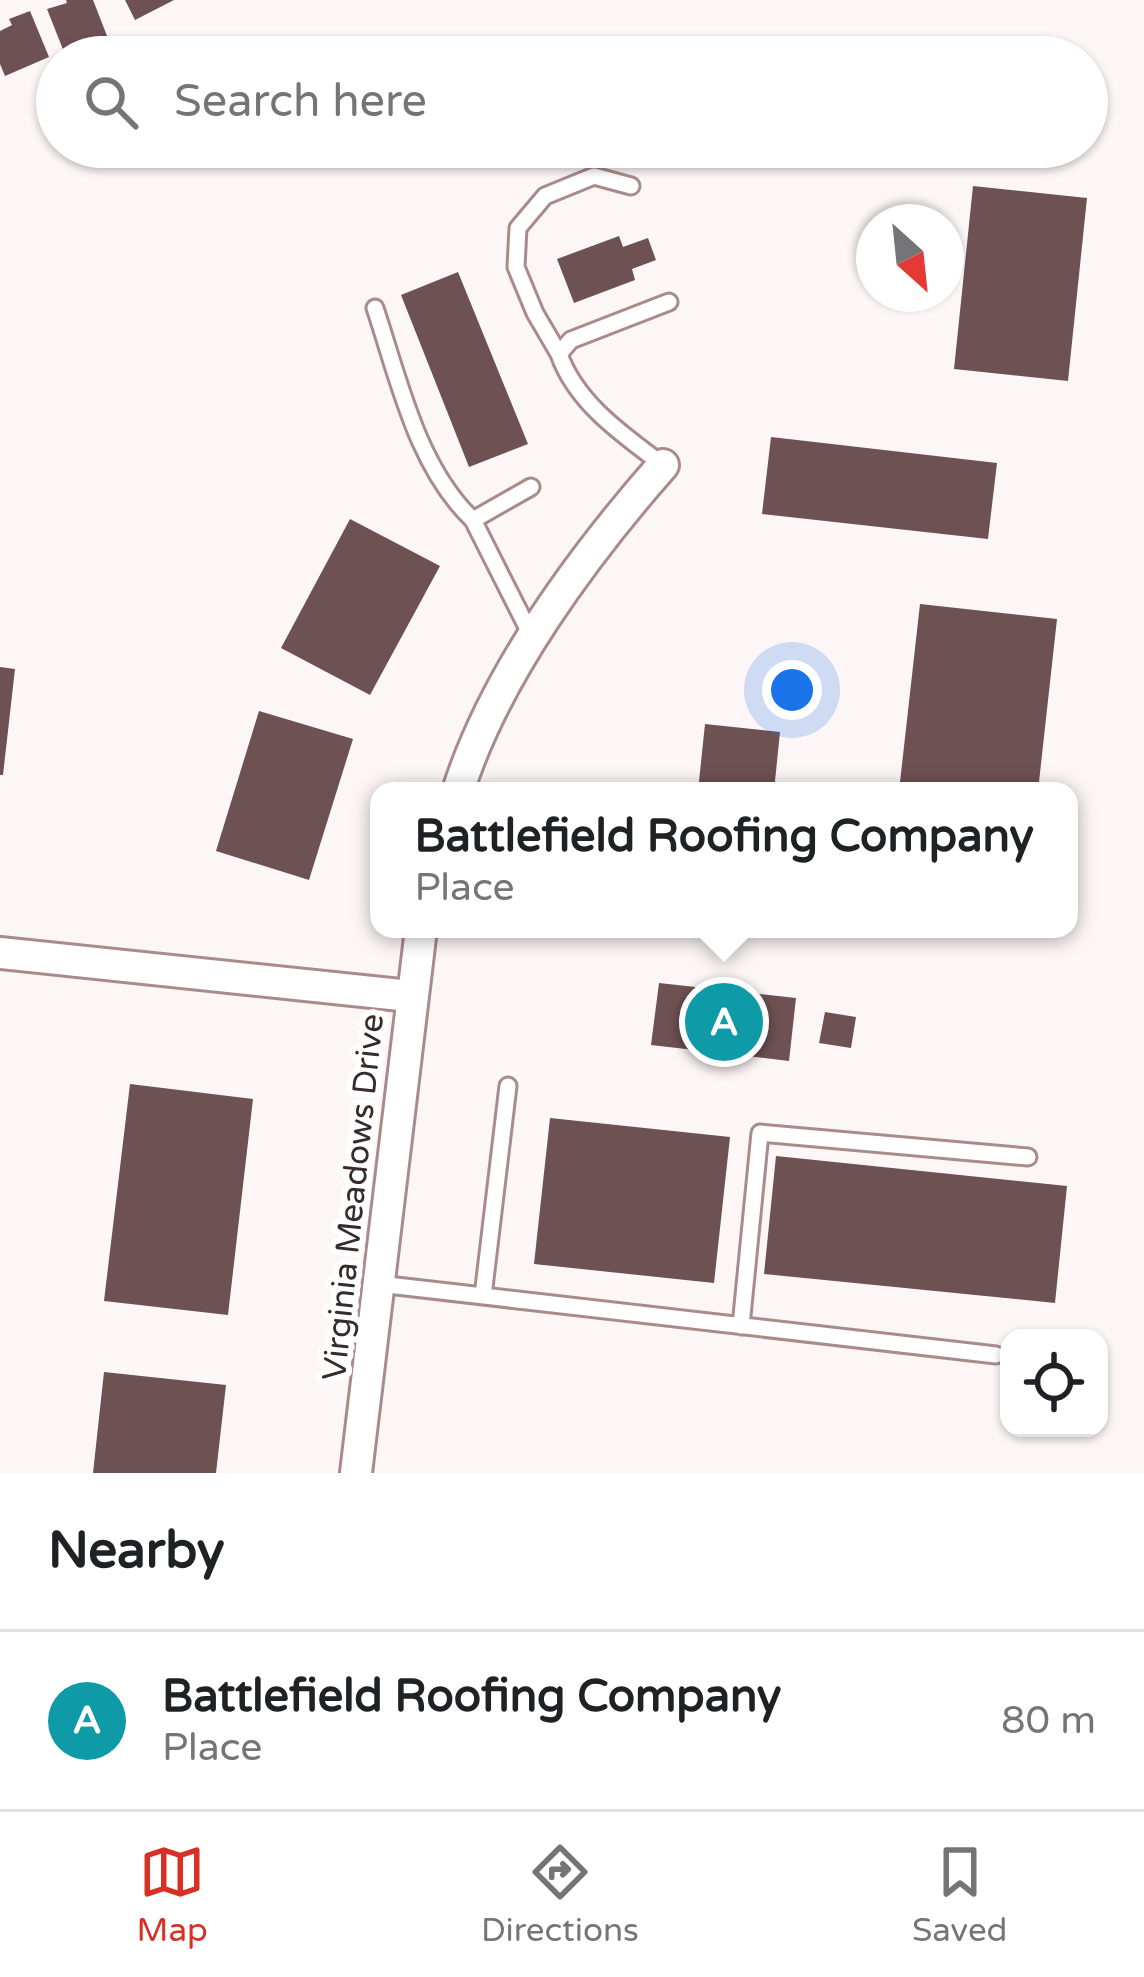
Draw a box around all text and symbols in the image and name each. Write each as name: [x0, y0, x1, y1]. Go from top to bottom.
search box: [36, 36, 1108, 168]
icon: search: [78, 69, 144, 135]
text: Search here: [174, 75, 427, 129]
north arrow: [856, 204, 964, 312]
your location: [762, 660, 822, 720]
popup: [370, 782, 1078, 938]
text: Battlefield Roofing Company: [414, 810, 1034, 864]
text: Place: [414, 864, 515, 911]
pin: A: [685, 977, 763, 1067]
street label: Virginia Meadows Drive: [315, 1012, 392, 1382]
map controls: [1000, 1329, 1108, 1437]
button: locate: [1000, 1329, 1108, 1437]
text: Nearby: [48, 1520, 225, 1582]
text: Battlefield Roofing Company: [162, 1670, 781, 1724]
text: A: [72, 1697, 102, 1744]
text: 80 m: [1001, 1697, 1096, 1744]
text: Place: [162, 1724, 262, 1771]
tab: Map: [137, 1839, 208, 1950]
tab: Directions: [481, 1839, 639, 1950]
tab: Saved: [912, 1839, 1007, 1950]

